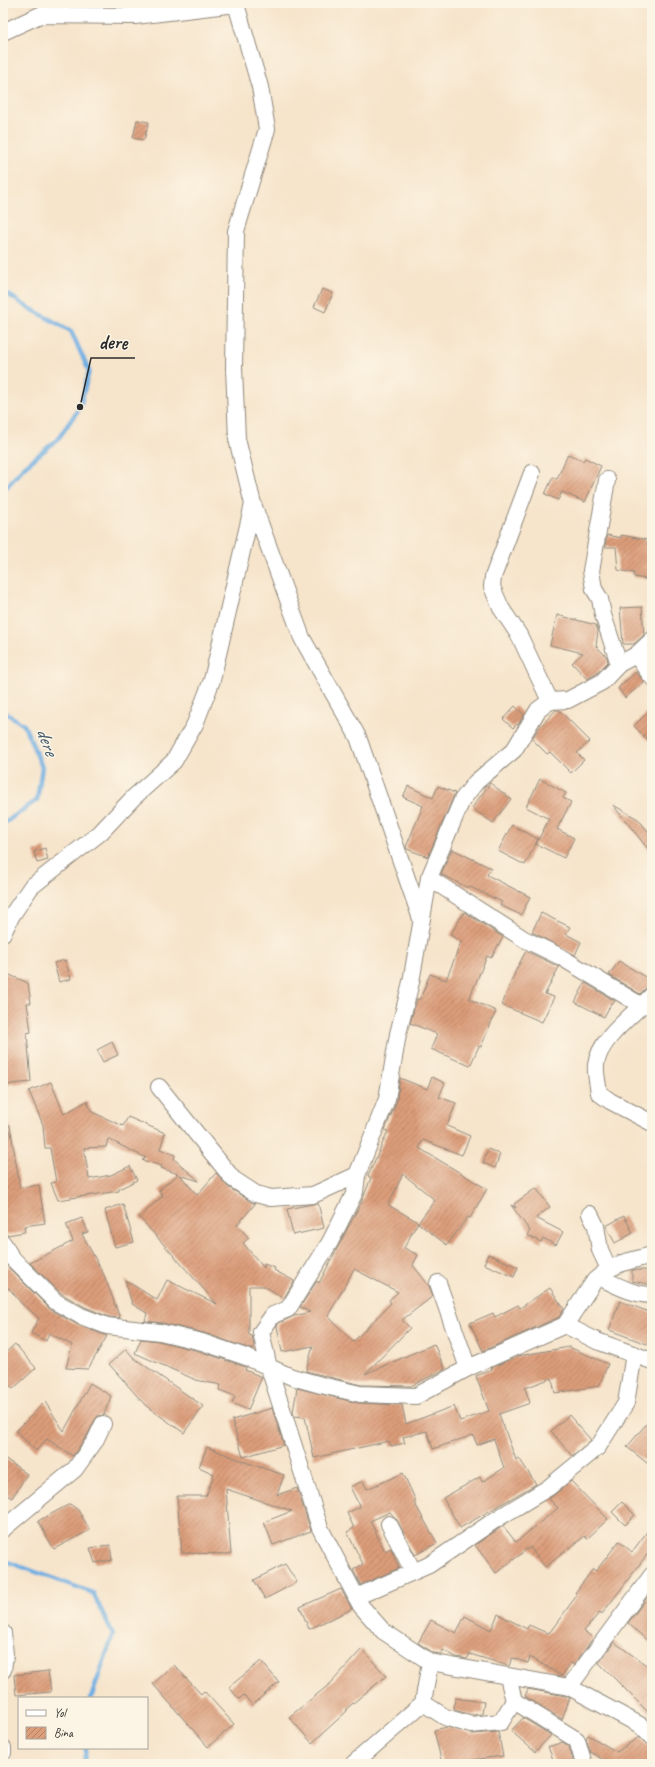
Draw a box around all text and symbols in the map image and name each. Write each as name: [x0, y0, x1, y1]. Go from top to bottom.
callout: dere: [91, 326, 135, 358]
text: dere: [99, 330, 129, 355]
water label: dere: [30, 723, 65, 762]
legend: [18, 1697, 148, 1749]
text: Yol: [54, 1705, 68, 1721]
text: Bina: [54, 1725, 74, 1741]

